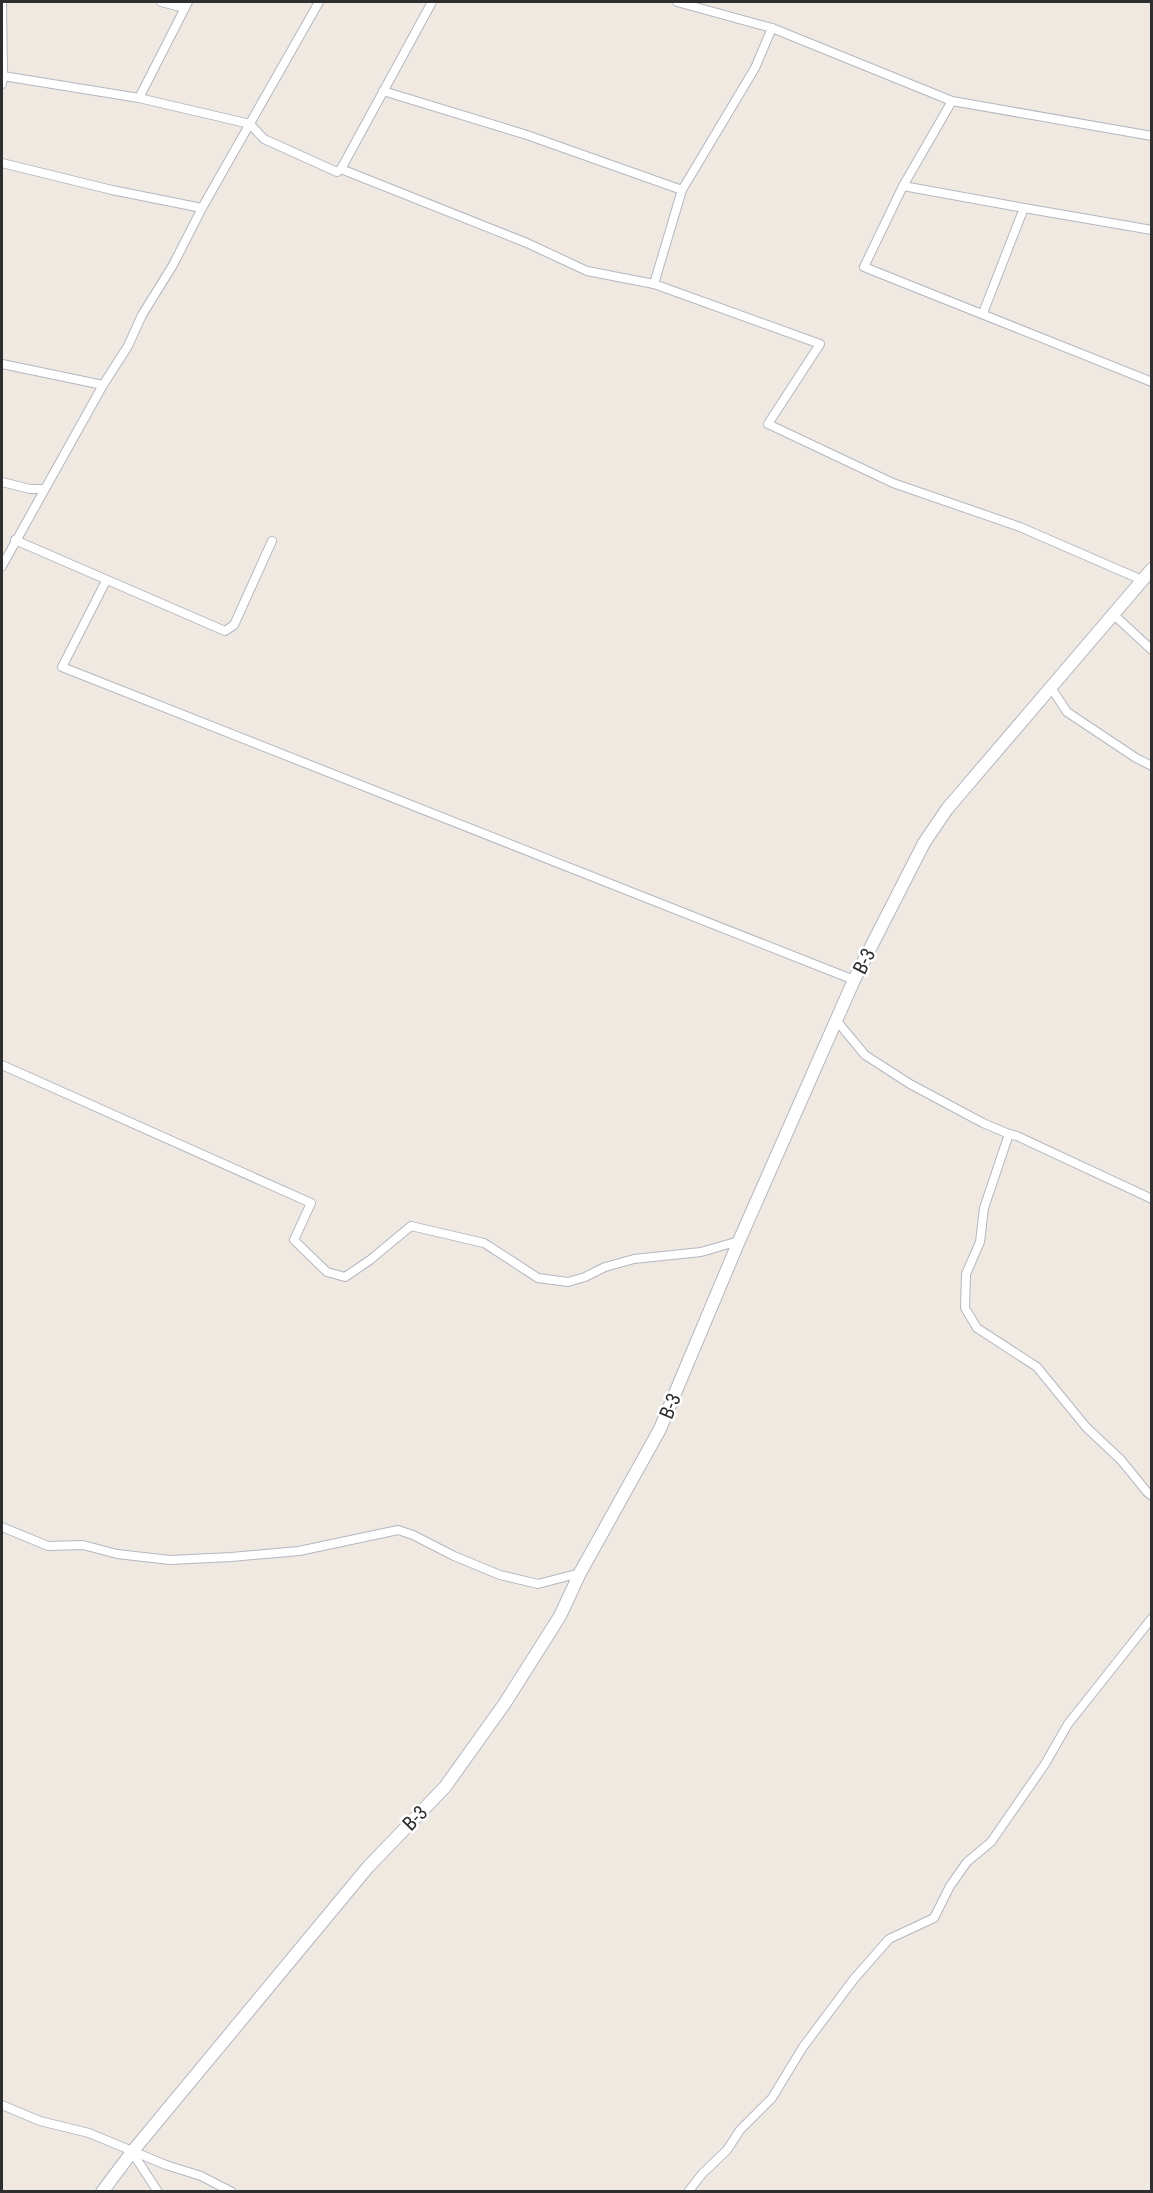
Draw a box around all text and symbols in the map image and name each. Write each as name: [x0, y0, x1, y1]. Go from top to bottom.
street label: B-3: [847, 944, 881, 978]
street label: B-3: [654, 1389, 686, 1423]
street label: B-3: [397, 1800, 433, 1836]

